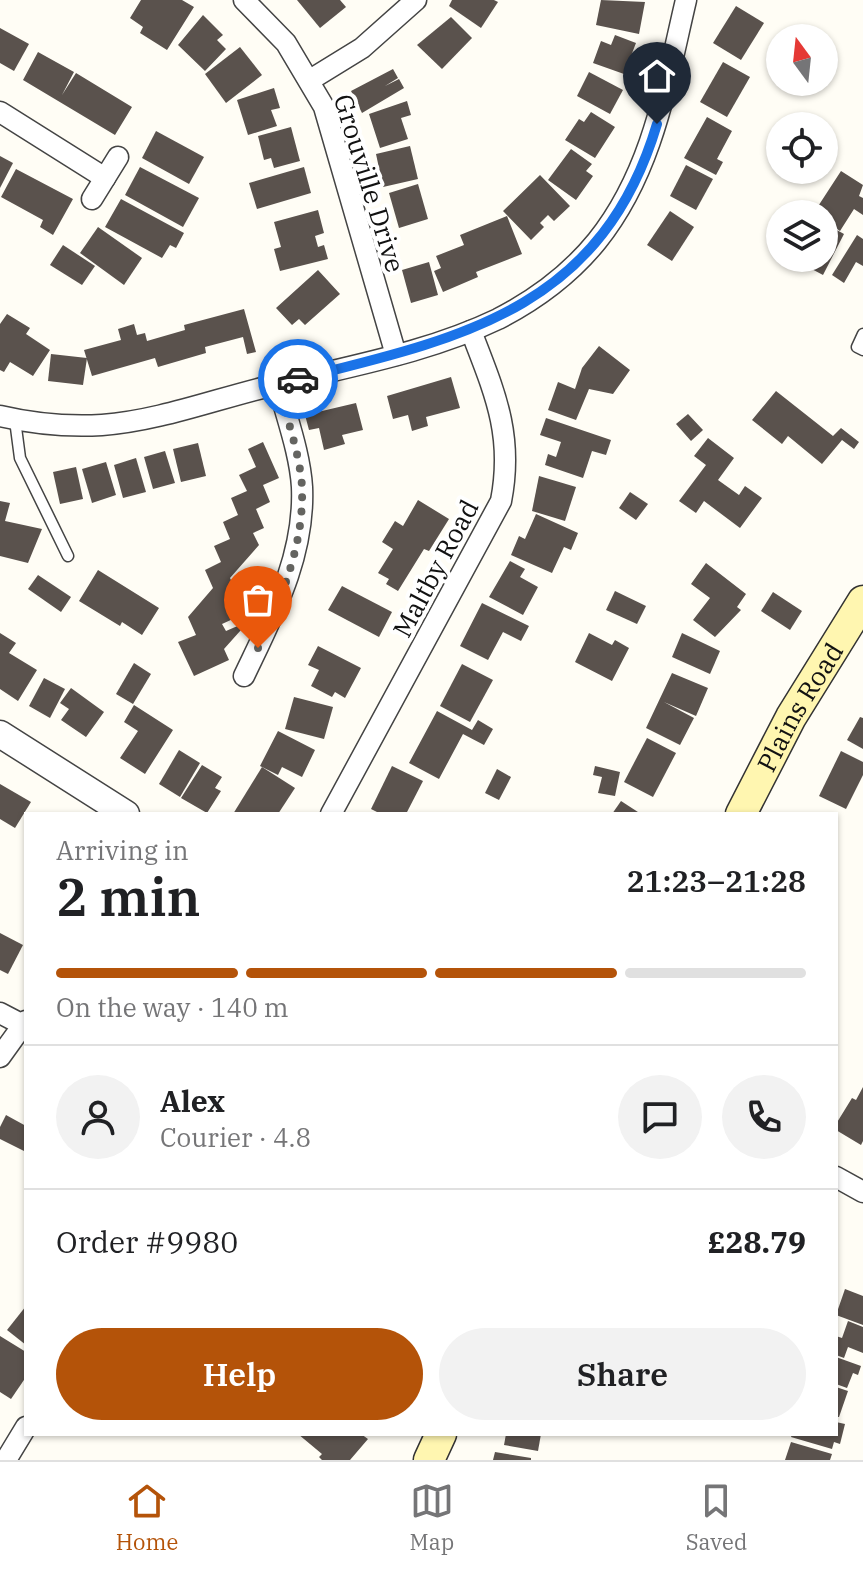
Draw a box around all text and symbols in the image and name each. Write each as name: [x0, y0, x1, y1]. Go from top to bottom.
north arrow: [766, 24, 838, 96]
map controls: [766, 24, 838, 272]
pin: [623, 42, 691, 124]
icon: home: [635, 54, 679, 98]
street label: Grouville Drive: [327, 90, 413, 276]
button: locate: [766, 112, 838, 184]
button: layers: [766, 200, 838, 272]
courier: [258, 339, 338, 419]
icon: car: [276, 357, 320, 401]
street label: Maltby Road: [384, 493, 486, 643]
pin: [224, 566, 292, 648]
icon: bag: [236, 578, 280, 622]
street label: Plains Road: [749, 636, 850, 777]
text: Arriving in: [56, 833, 189, 867]
text: 21:23–21:28: [626, 861, 806, 900]
text: 2 min: [56, 863, 201, 930]
text: On the way · 140 m: [56, 990, 289, 1024]
button: person: [56, 1075, 140, 1159]
button: chat: [618, 1075, 702, 1159]
button: phone: [722, 1075, 806, 1159]
text: Alex: [160, 1081, 225, 1120]
text: Courier · 4.8: [160, 1120, 311, 1154]
text: Order #9980: [56, 1222, 238, 1261]
text: £28.79: [708, 1222, 806, 1261]
button: Help: [56, 1328, 423, 1420]
button: Share: [439, 1328, 806, 1420]
tab: Home: [116, 1479, 178, 1556]
tab: Map: [410, 1479, 454, 1556]
tab: Saved: [686, 1479, 747, 1556]

